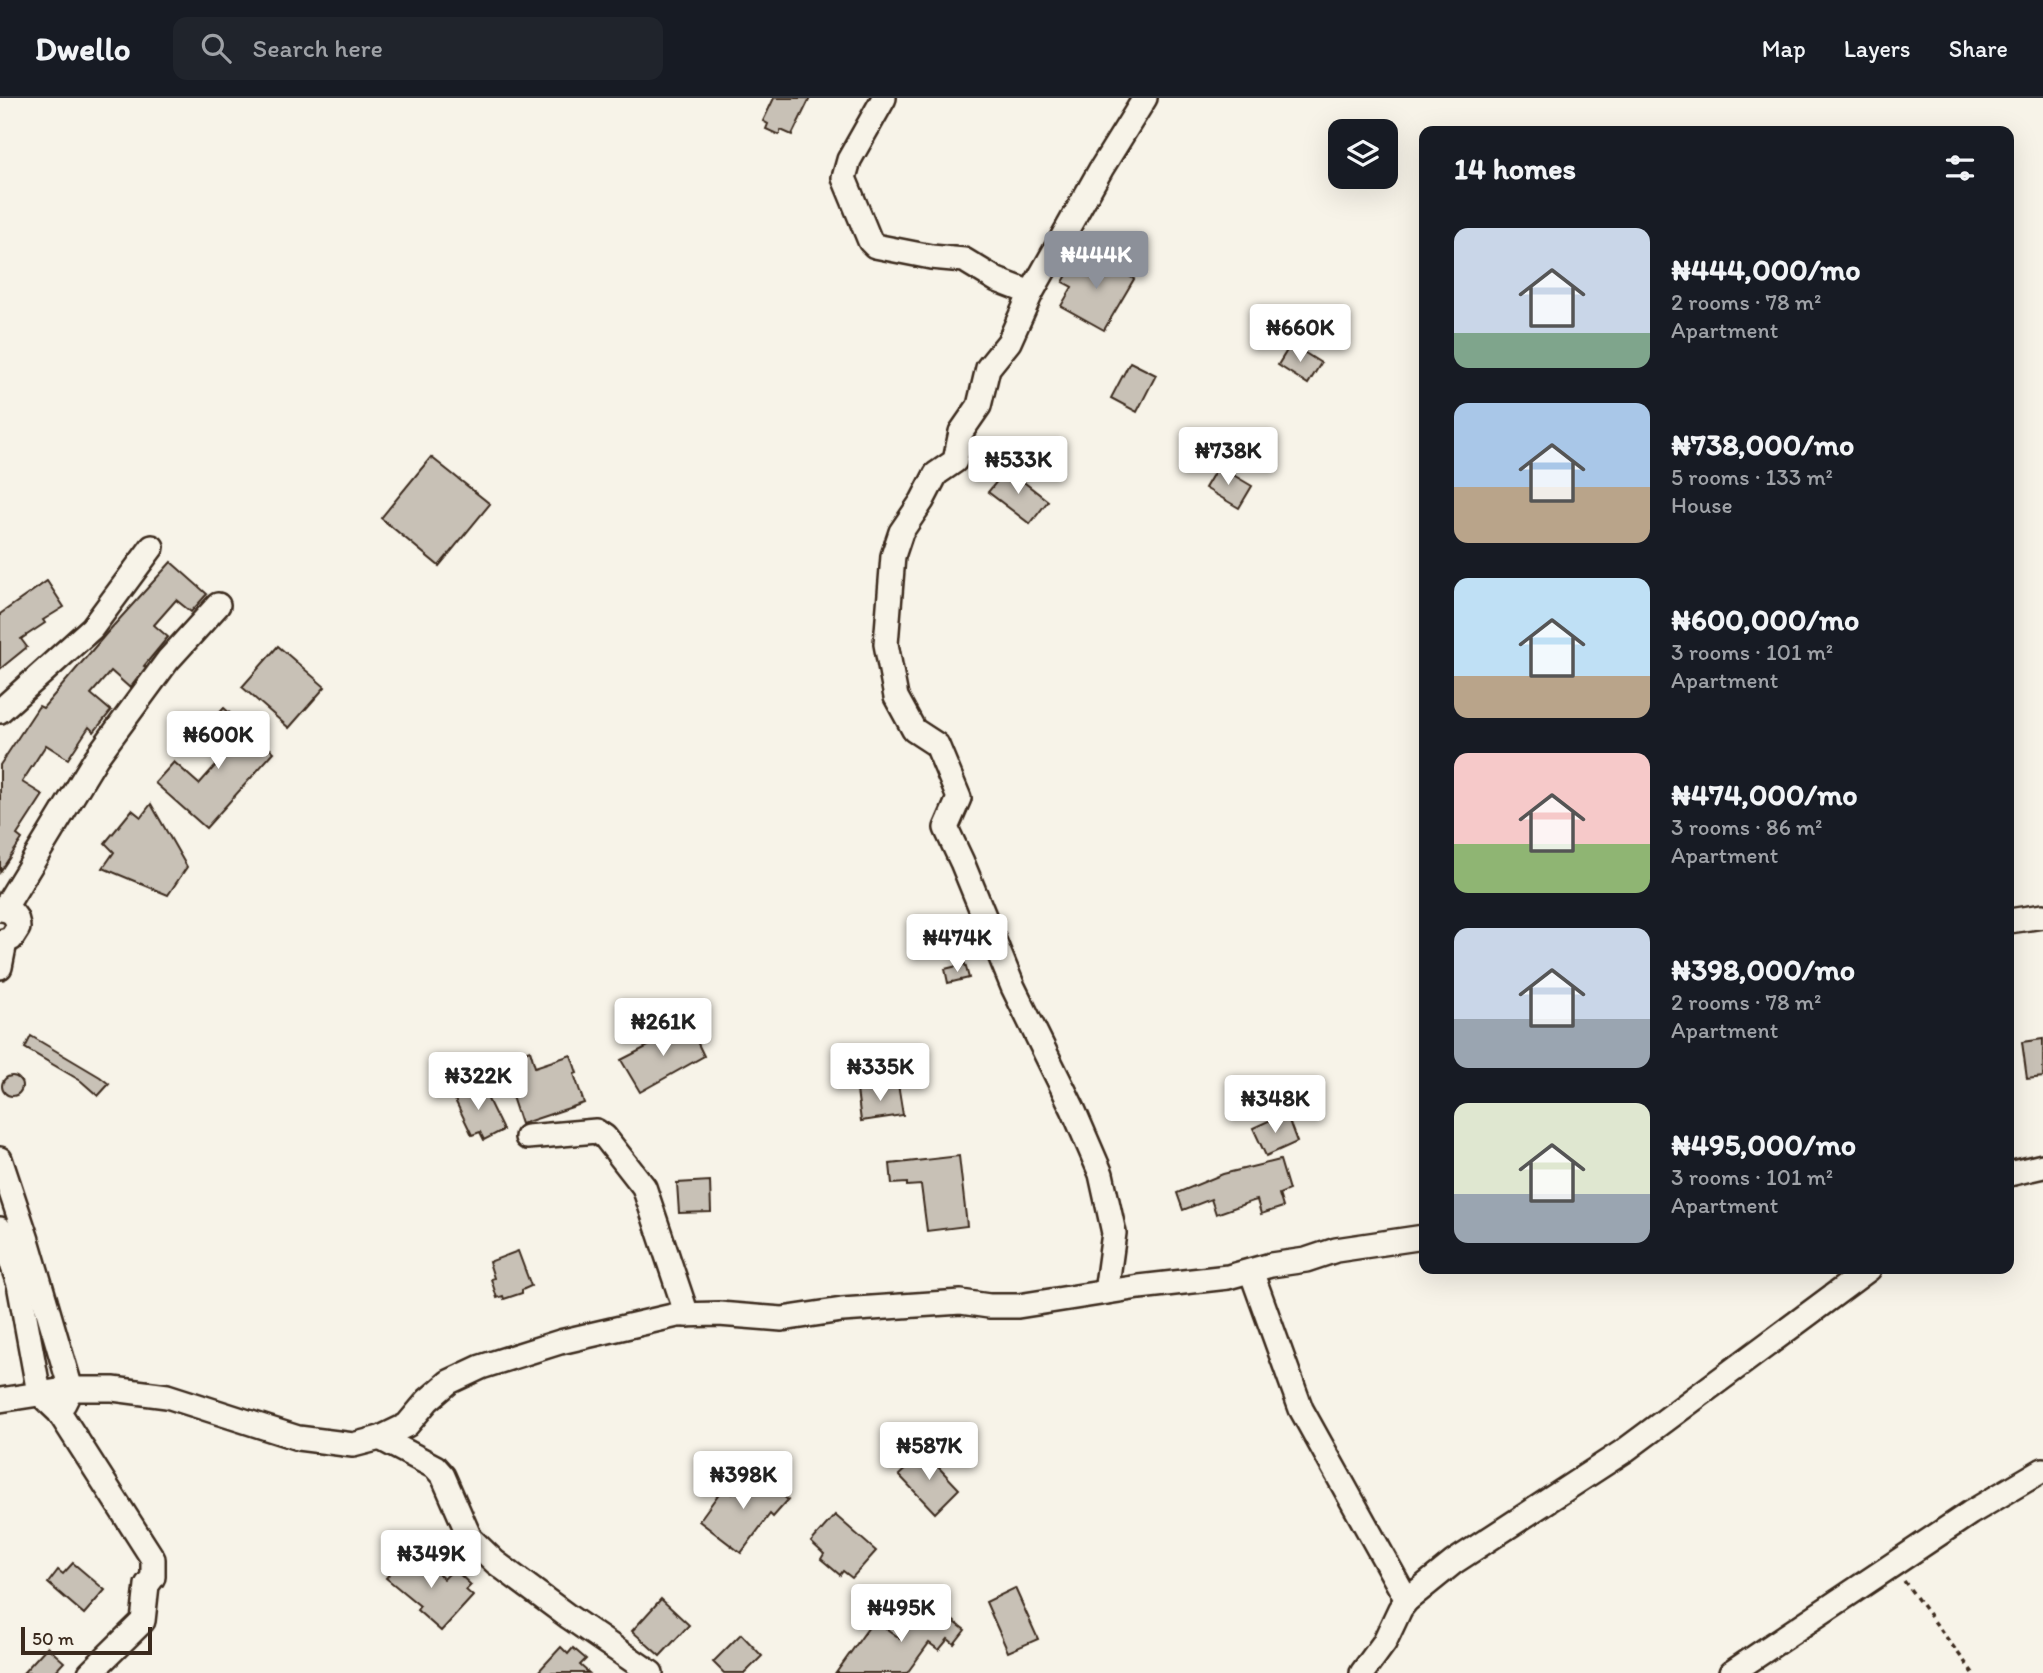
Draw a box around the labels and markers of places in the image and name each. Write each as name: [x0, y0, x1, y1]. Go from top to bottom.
pin: ₦444K: [1047, 232, 1145, 291]
pin: ₦660K: [1251, 304, 1349, 364]
pin: ₦738K: [1179, 428, 1277, 487]
pin: ₦533K: [969, 436, 1067, 496]
pin: ₦600K: [169, 712, 267, 771]
pin: ₦474K: [908, 914, 1006, 974]
pin: ₦261K: [614, 998, 712, 1058]
pin: ₦335K: [831, 1044, 929, 1103]
pin: ₦322K: [429, 1052, 527, 1112]
pin: ₦348K: [1226, 1076, 1324, 1135]
pin: ₦587K: [880, 1422, 978, 1482]
pin: ₦398K: [694, 1452, 792, 1511]
pin: ₦349K: [382, 1530, 480, 1590]
pin: ₦495K: [852, 1584, 950, 1644]

